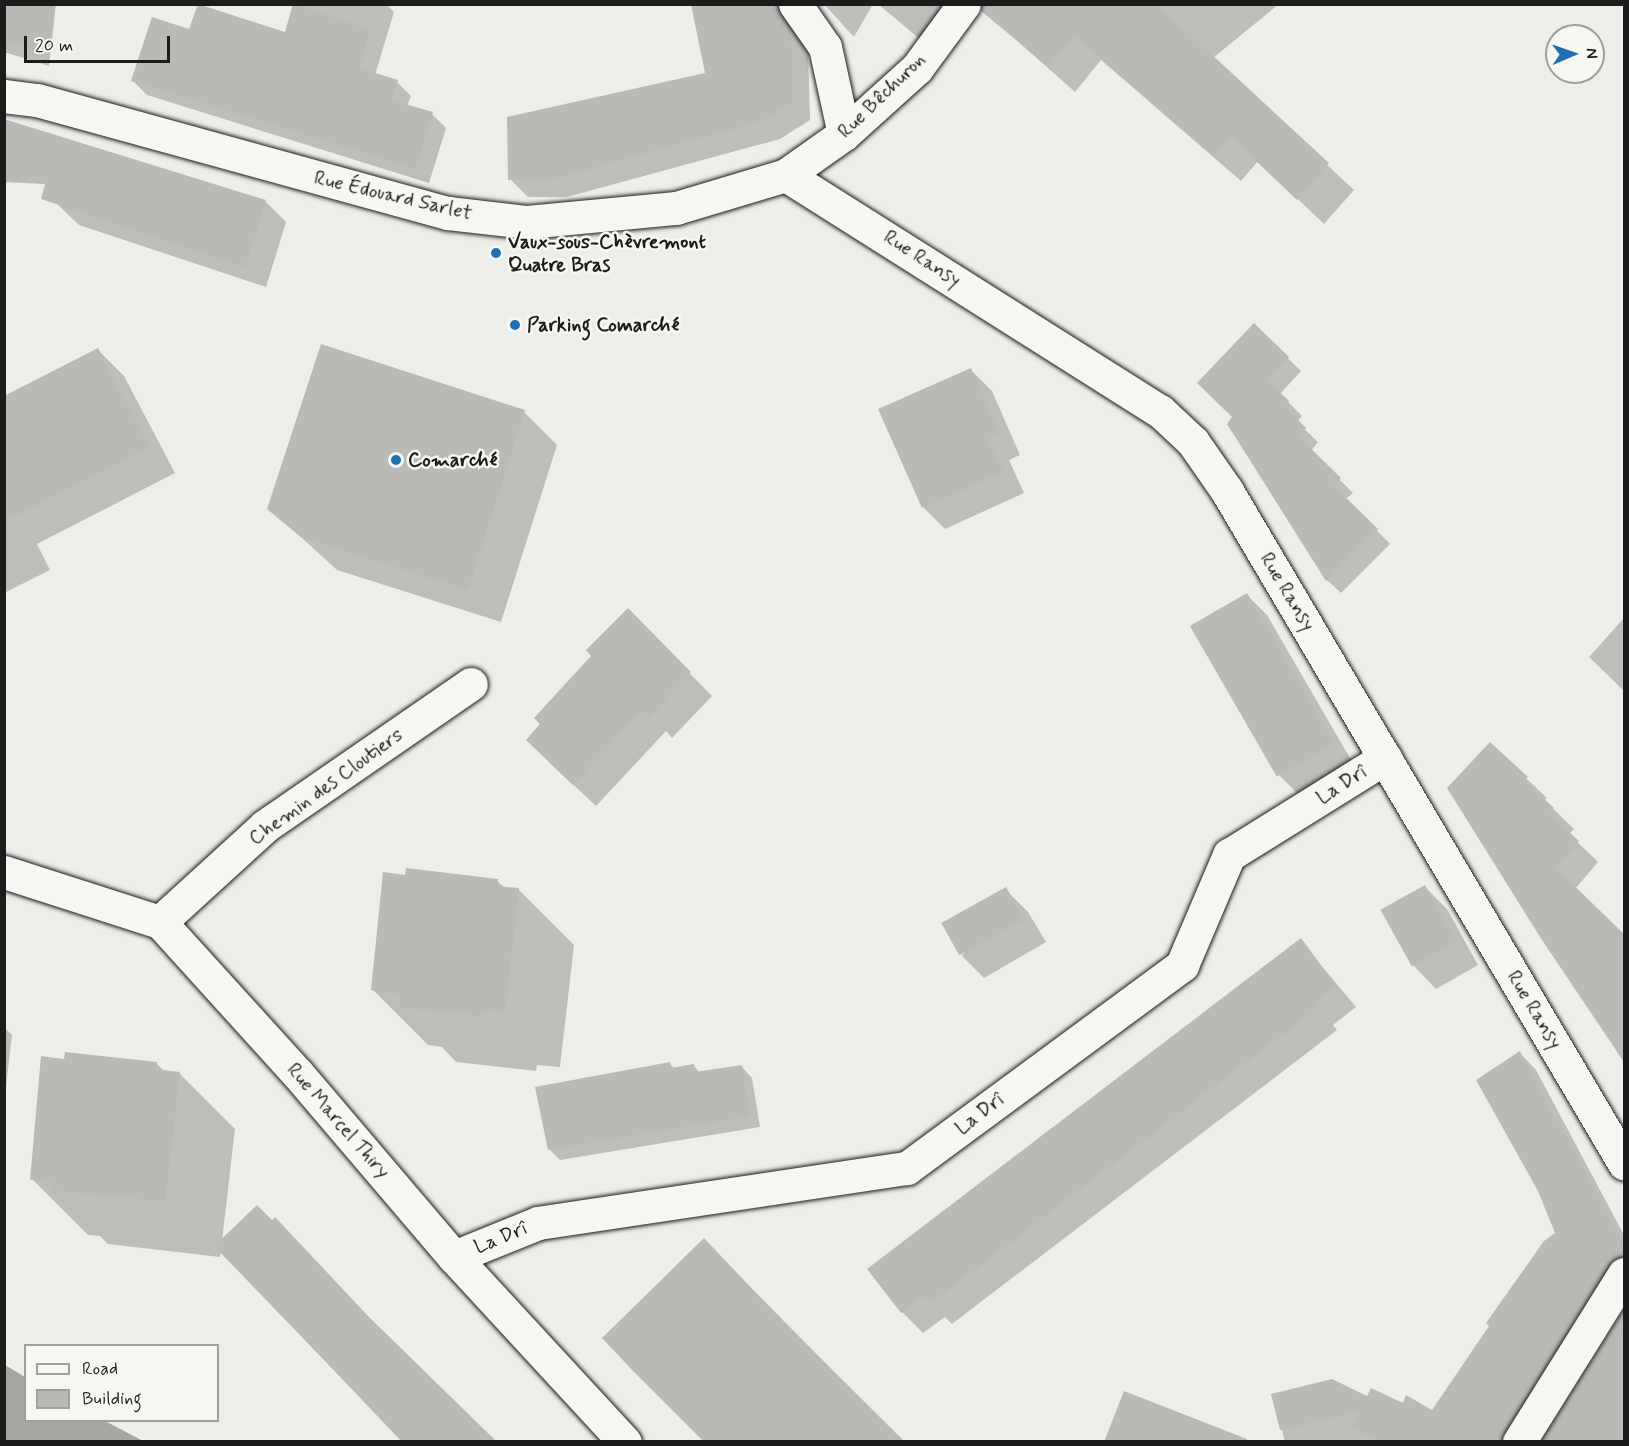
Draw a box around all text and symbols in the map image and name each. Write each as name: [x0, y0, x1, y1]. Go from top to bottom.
scale bar: [27, 24, 172, 62]
north arrow: [1545, 24, 1605, 84]
text: 20 m: [35, 34, 73, 58]
street label: Rue Bêchuron: [833, 48, 931, 144]
text: N: [1581, 48, 1602, 59]
street label: Rue Édouard Sarlet: [311, 166, 475, 226]
street label: Rue Ransy: [880, 226, 964, 292]
place label: Vaux-sous-Chèvremont Quatre Bras: [508, 230, 706, 277]
marker: Vaux-sous-Chèvremont Quatre Bras: [489, 246, 503, 260]
place label: Parking Comarché: [527, 313, 686, 337]
marker: Parking Comarché: [508, 318, 522, 332]
place label: Comarché: [408, 448, 497, 472]
marker: Comarché: [389, 453, 403, 467]
street label: Rue Ransy: [1255, 549, 1319, 635]
street label: Chemin des Cloutiers: [244, 723, 408, 851]
street label: La Drî: [1312, 760, 1372, 810]
street label: Rue Ransy: [1502, 967, 1566, 1053]
street label: Rue Marcel Thiry: [282, 1059, 394, 1183]
street label: La Drî: [951, 1088, 1009, 1140]
street label: La Drî: [471, 1216, 531, 1260]
legend: [24, 1344, 219, 1422]
text: Road: [82, 1357, 118, 1381]
text: Building: [82, 1387, 142, 1411]

